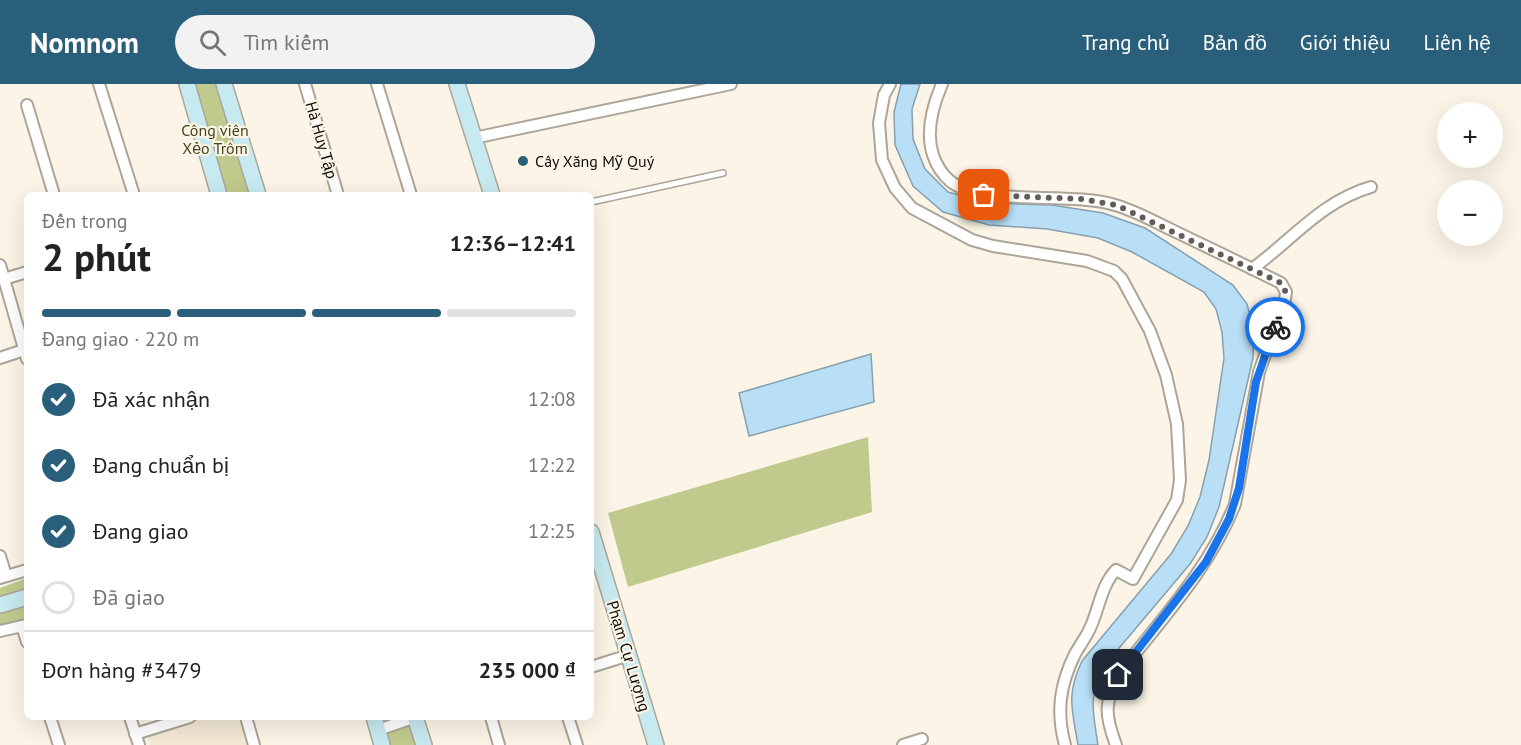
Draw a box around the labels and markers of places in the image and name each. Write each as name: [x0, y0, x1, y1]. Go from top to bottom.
place label: Cây Xăng Mỹ Quý: [535, 151, 655, 171]
marker: Cây Xăng Mỹ Quý: [516, 154, 530, 168]
pin: [958, 169, 1009, 220]
pin: [1092, 649, 1143, 700]

